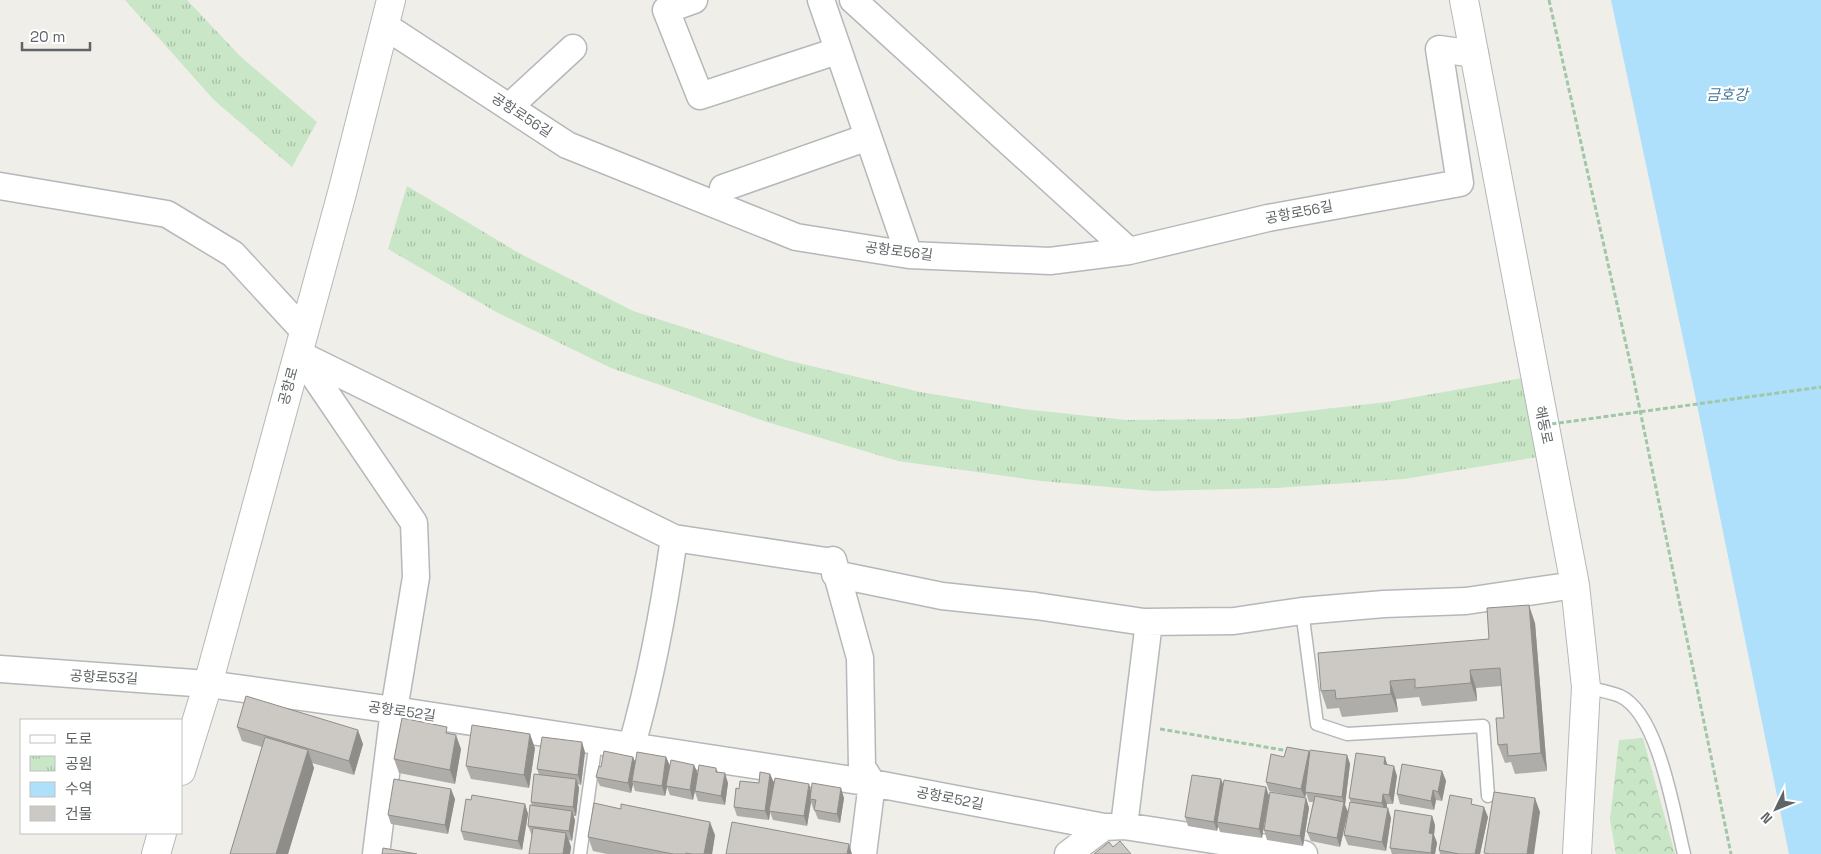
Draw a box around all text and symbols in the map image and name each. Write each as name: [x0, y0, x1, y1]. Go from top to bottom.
scale bar: [22, 20, 90, 52]
text: 20 m: [30, 27, 65, 46]
water label: 금호강: [1706, 85, 1750, 104]
street label: 공항로56길: [488, 89, 556, 141]
street label: 공항로56길: [1264, 197, 1334, 227]
street label: 공항로56길: [864, 238, 934, 264]
street label: 공항로: [274, 365, 302, 407]
street label: 해동로: [1531, 404, 1557, 446]
street label: 공항로53길: [69, 666, 139, 688]
street label: 공항로52길: [367, 697, 437, 725]
legend: [20, 719, 182, 834]
text: 도로: [65, 729, 93, 748]
text: 공원: [65, 754, 93, 773]
text: 수역: [65, 779, 93, 798]
street label: 공항로52길: [915, 783, 985, 813]
north arrow: [1751, 784, 1801, 834]
text: 건물: [65, 804, 93, 823]
text: N: [1757, 808, 1776, 827]

